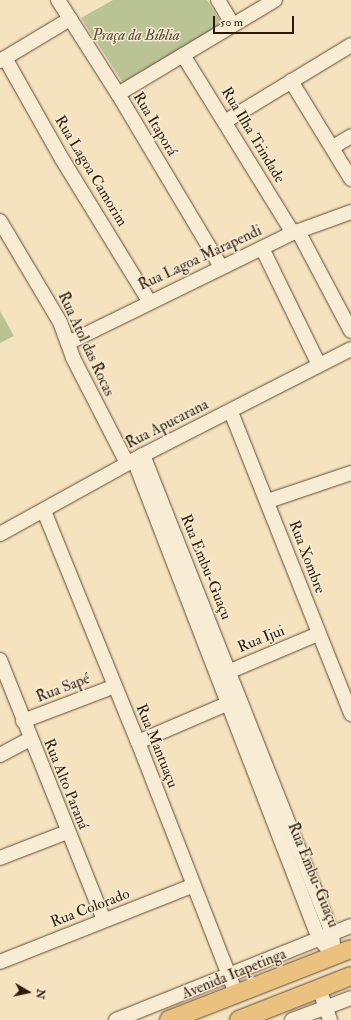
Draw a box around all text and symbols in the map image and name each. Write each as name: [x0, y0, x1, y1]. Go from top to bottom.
scale bar: [215, 8, 296, 34]
text: 50 m: [220, 15, 243, 30]
park label: Praça da Bíblia: [92, 27, 180, 45]
street label: Rua Ilha Trindade: [217, 84, 289, 186]
street label: Rua Itaporá: [129, 89, 181, 159]
street label: Rua Lagoa Camorim: [51, 112, 131, 230]
street label: Rua Lagoa Marapendi: [136, 222, 264, 294]
street label: Rua Atol das Rocas: [54, 289, 118, 399]
street label: Rua Apucarana: [123, 395, 211, 453]
street label: Rua Embu-Guaçu: [177, 512, 235, 622]
street label: Rua Xombre: [285, 518, 329, 596]
street label: Rua Ijui: [235, 621, 287, 657]
street label: Rua Sapé: [34, 670, 92, 706]
street label: Rua Mantuaçu: [132, 702, 182, 790]
street label: Rua Alto Paraná: [40, 736, 92, 832]
street label: Rua Embu-Guaçu: [284, 820, 342, 930]
street label: Rua Colorado: [48, 885, 132, 931]
street label: Avenida Itapetinga: [179, 945, 289, 1003]
north arrow: [8, 972, 48, 1012]
text: N: [33, 988, 48, 1000]

